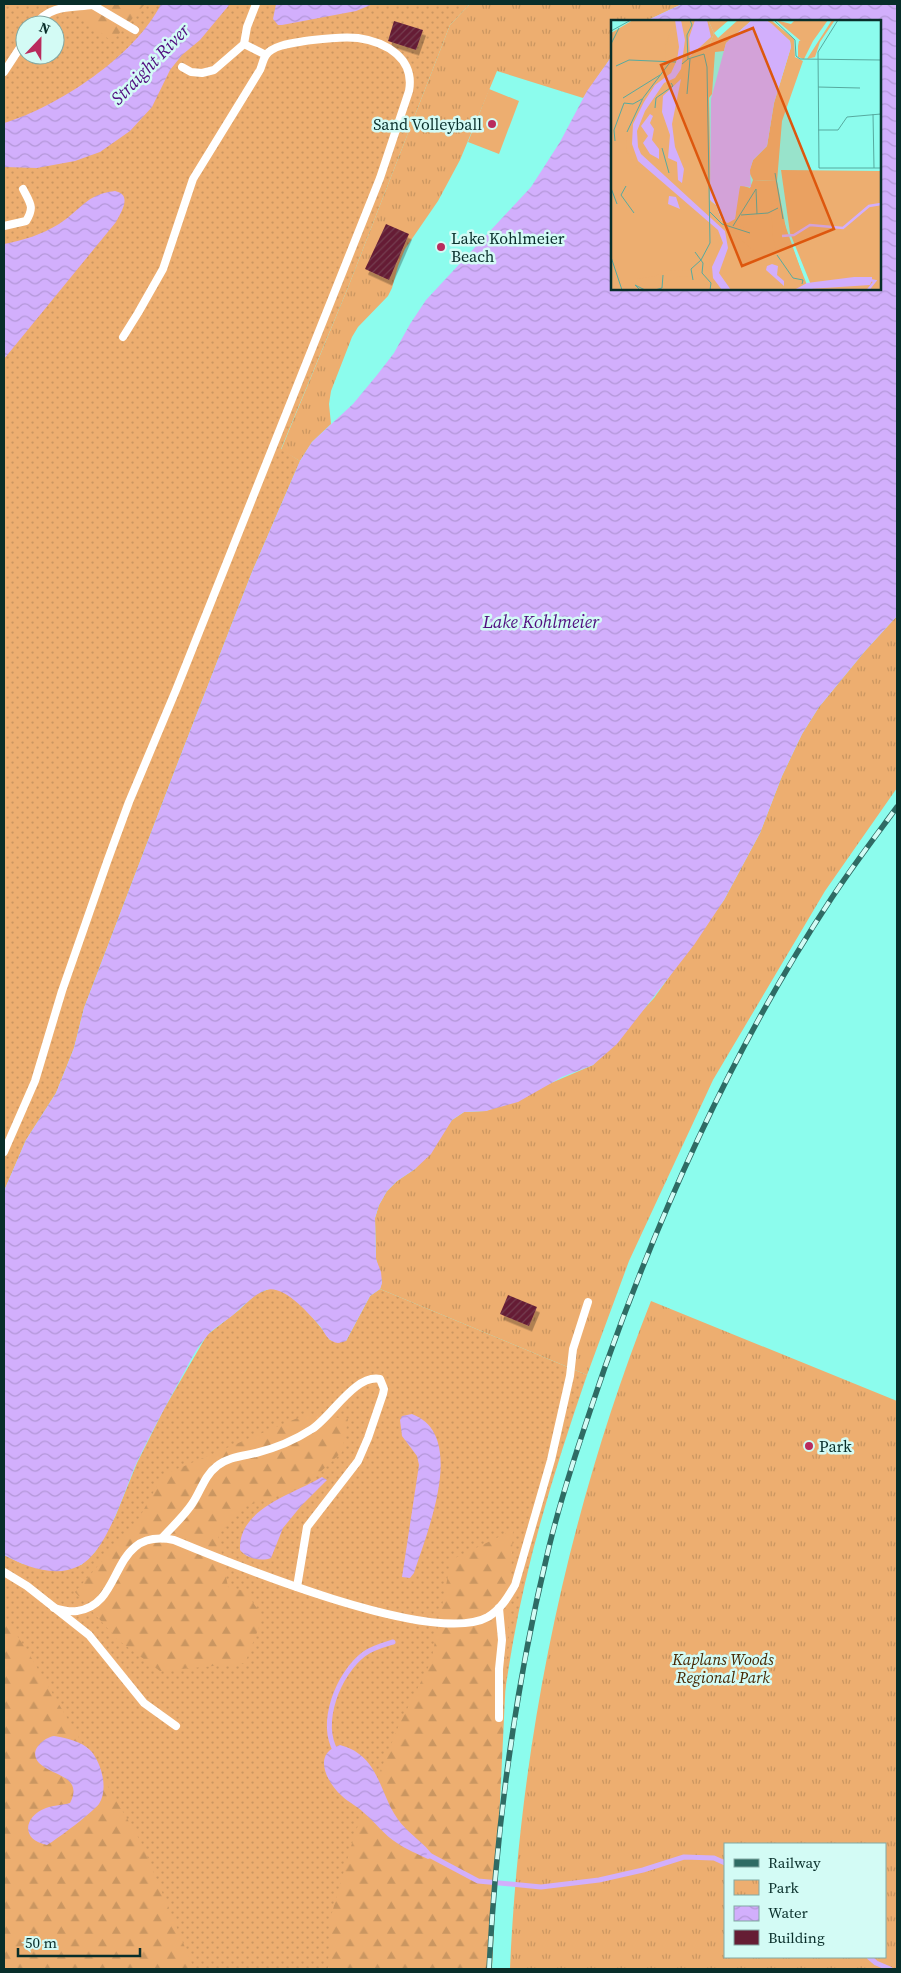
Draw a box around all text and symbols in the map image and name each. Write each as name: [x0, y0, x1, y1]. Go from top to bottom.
north arrow: [15, 15, 65, 65]
text: N: [36, 17, 53, 39]
water label: Straight River: [105, 17, 196, 110]
inset map: [611, 20, 881, 290]
place label: Sand Volleyball: [373, 113, 482, 135]
marker: Sand Volleyball: [486, 118, 498, 130]
place label: Lake Kohlmeier Beach: [451, 227, 565, 267]
marker: Lake Kohlmeier Beach: [435, 241, 447, 253]
water label: Lake Kohlmeier: [482, 609, 600, 634]
place label: Park: [819, 1435, 852, 1457]
marker: Park: [803, 1440, 815, 1452]
park label: Kaplans Woods Regional Park: [671, 1648, 774, 1688]
legend: [724, 1843, 886, 1958]
text: Railway: [768, 1852, 821, 1873]
text: Park: [768, 1877, 800, 1898]
text: Water: [768, 1902, 809, 1923]
scale bar: [18, 1926, 140, 1958]
text: Building: [768, 1927, 825, 1948]
text: 50 m: [25, 1932, 57, 1953]

